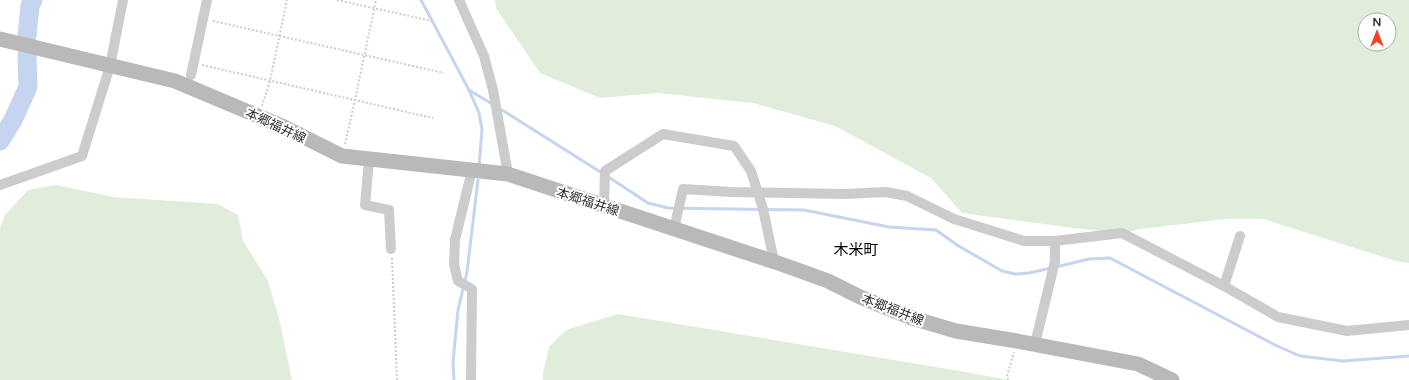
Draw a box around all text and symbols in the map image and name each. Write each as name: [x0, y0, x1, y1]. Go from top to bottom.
north arrow: [1357, 12, 1397, 52]
text: N: [1373, 16, 1381, 29]
street label: 本郷福井線: [243, 105, 308, 147]
street label: 本郷福井線: [554, 184, 621, 220]
district label: 木米町: [833, 241, 879, 259]
street label: 本郷福井線: [859, 291, 926, 329]

